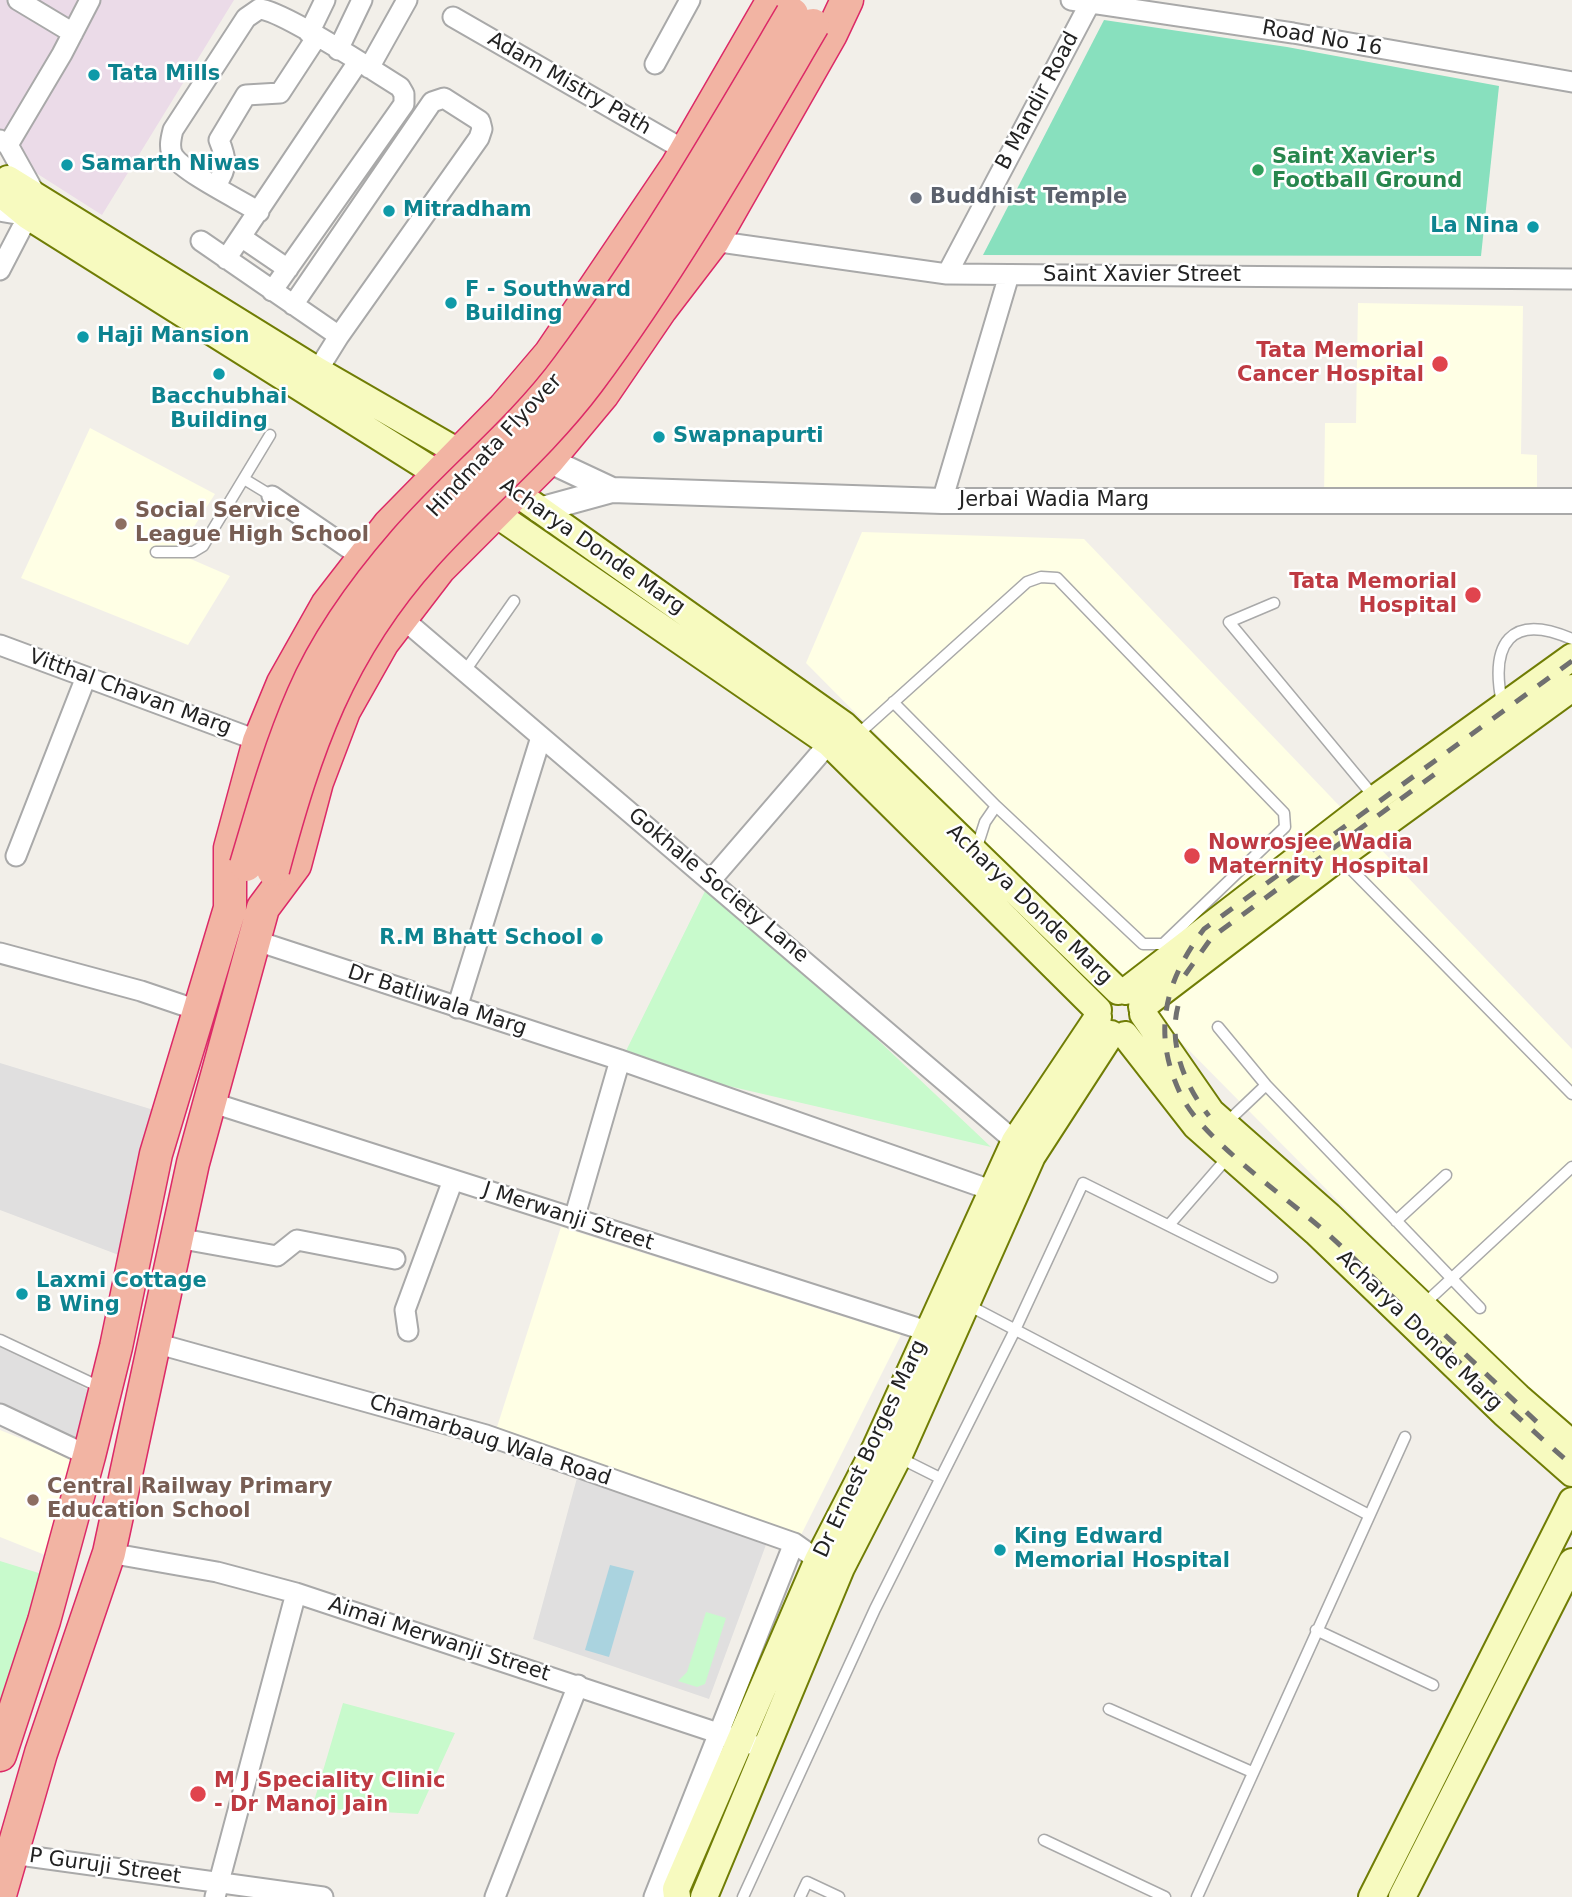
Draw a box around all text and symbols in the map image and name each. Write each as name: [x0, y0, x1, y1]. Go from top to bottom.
street label: Road No 16: [1260, 16, 1384, 62]
street label: Adam Mistry Path: [483, 27, 655, 141]
street label: B Mandir Road: [991, 28, 1085, 174]
place label: Tata Mills: [108, 62, 220, 88]
marker: Tata Mills: [86, 67, 102, 83]
place label: Saint Xavier's Football Ground: [1272, 145, 1462, 195]
place label: Samarth Niwas: [81, 152, 260, 178]
marker: Samarth Niwas: [59, 157, 75, 173]
marker: Saint Xavier's Football Ground: [1250, 162, 1266, 178]
place label: Buddhist Temple: [930, 185, 1127, 211]
marker: Buddhist Temple: [908, 190, 924, 206]
place label: Mitradham: [403, 198, 532, 224]
marker: Mitradham: [381, 203, 397, 219]
place label: La Nina: [1430, 214, 1519, 240]
marker: La Nina: [1525, 219, 1541, 235]
street label: Saint Xavier Street: [1043, 263, 1241, 289]
place label: F - Southward Building: [465, 278, 631, 328]
marker: F - Southward Building: [443, 295, 459, 311]
place label: Haji Mansion: [97, 324, 250, 350]
marker: Haji Mansion: [75, 329, 91, 345]
place label: Tata Memorial Cancer Hospital: [1237, 339, 1424, 389]
marker: Tata Memorial Cancer Hospital: [1430, 354, 1450, 374]
marker: Bacchubhai Building: [211, 366, 227, 382]
street label: Hindmata Flyover: [422, 369, 568, 523]
place label: Bacchubhai Building: [151, 385, 287, 435]
place label: Swapnapurti: [673, 424, 823, 450]
marker: Swapnapurti: [651, 429, 667, 445]
street label: Acharya Donde Marg: [495, 474, 689, 620]
street label: Jerbai Wadia Marg: [959, 488, 1149, 514]
place label: Social Service League High School: [135, 499, 369, 549]
marker: Social Service League High School: [113, 516, 129, 532]
place label: Tata Memorial Hospital: [1289, 570, 1457, 620]
marker: Tata Memorial Hospital: [1463, 585, 1483, 605]
street label: Vitthal Chavan Marg: [25, 645, 235, 741]
street label: Gokhale Society Lane: [623, 803, 813, 969]
street label: Acharya Donde Marg: [941, 819, 1117, 991]
place label: Nowrosjee Wadia Maternity Hospital: [1208, 831, 1429, 881]
marker: Nowrosjee Wadia Maternity Hospital: [1182, 846, 1202, 866]
place label: R.M Bhatt School: [379, 926, 583, 952]
marker: R.M Bhatt School: [589, 931, 605, 947]
street label: Dr Batliwala Marg: [344, 960, 530, 1042]
street label: J Merwanji Street: [479, 1178, 657, 1256]
street label: Acharya Donde Marg: [1331, 1245, 1507, 1417]
place label: Laxmi Cottage B Wing: [36, 1269, 207, 1319]
marker: Laxmi Cottage B Wing: [14, 1286, 30, 1302]
street label: Dr Ernest Borges Marg: [809, 1336, 933, 1562]
street label: Chamarbaug Wala Road: [366, 1390, 614, 1492]
place label: Central Railway Primary Education School: [47, 1475, 332, 1525]
marker: Central Railway Primary Education School: [25, 1492, 41, 1508]
place label: King Edward Memorial Hospital: [1014, 1525, 1230, 1575]
marker: King Edward Memorial Hospital: [992, 1542, 1008, 1558]
street label: Aimai Merwanji Street: [325, 1592, 553, 1688]
place label: M J Speciality Clinic - Dr Manoj Jain: [214, 1769, 445, 1819]
marker: M J Speciality Clinic - Dr Manoj Jain: [188, 1784, 208, 1804]
street label: P Guruji Street: [27, 1844, 183, 1890]

